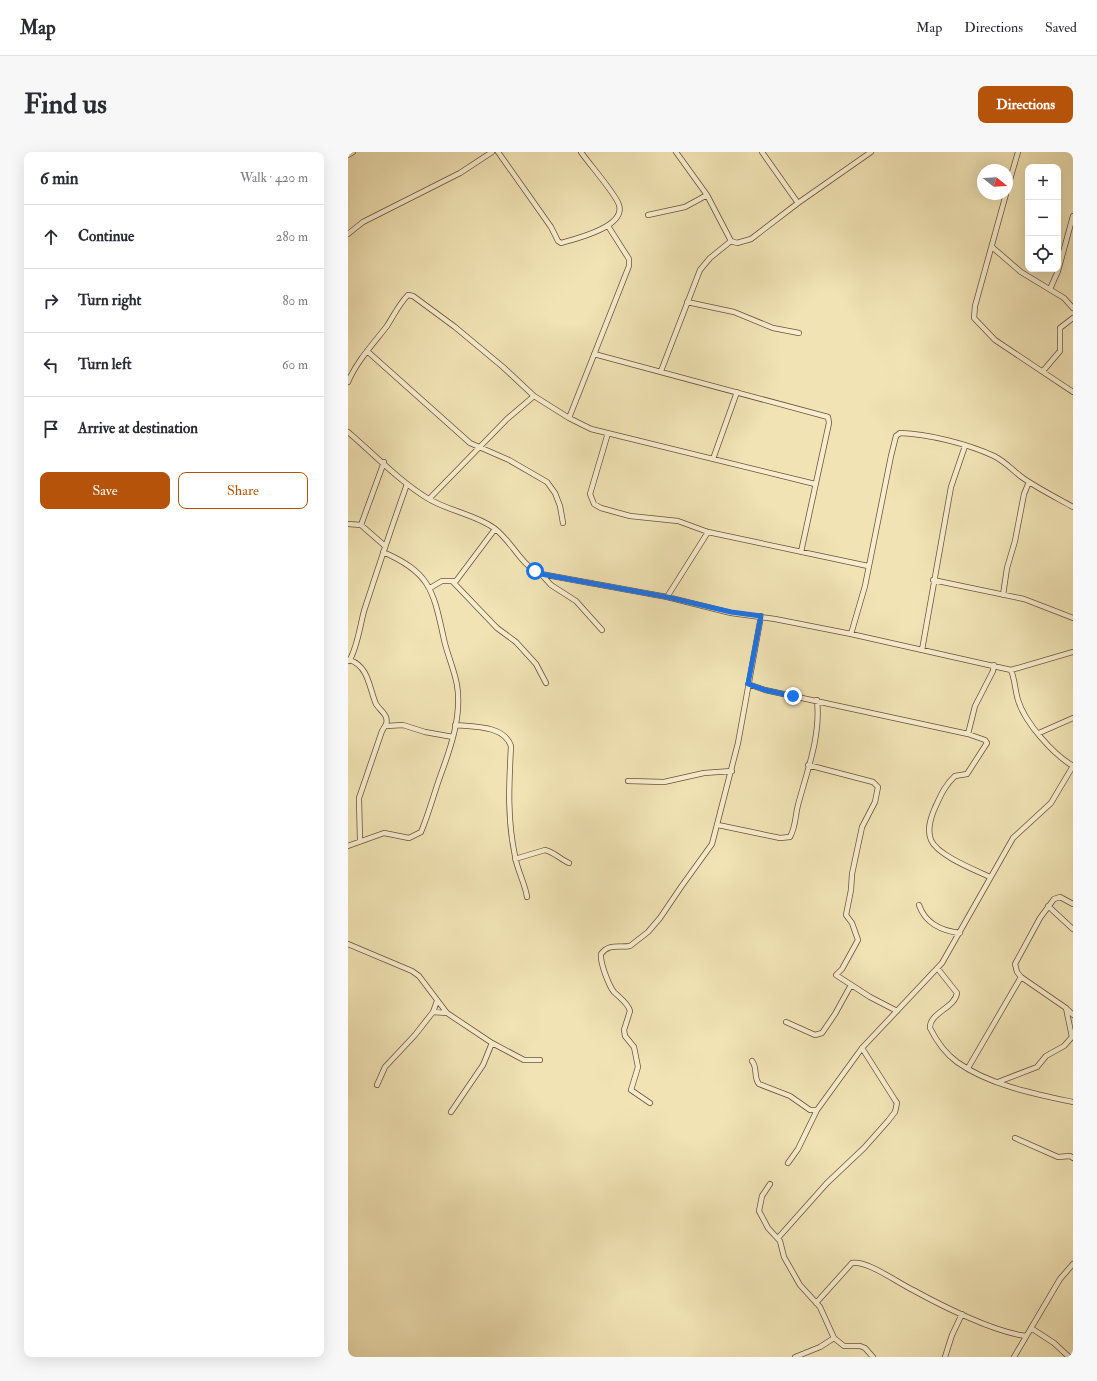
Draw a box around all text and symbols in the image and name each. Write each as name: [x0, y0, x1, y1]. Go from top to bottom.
text: Map: [20, 16, 56, 40]
text: Map: [916, 19, 942, 36]
text: Directions: [964, 19, 1023, 36]
text: Saved: [1045, 19, 1077, 36]
button: Directions: [978, 86, 1073, 123]
text: Find us: [24, 87, 107, 122]
north arrow: [977, 164, 1013, 200]
map controls: [1025, 164, 1061, 272]
button: +: [1025, 164, 1061, 200]
text: 6 min: [40, 168, 79, 189]
text: Walk · 420 m: [240, 170, 308, 186]
button: −: [1025, 200, 1061, 236]
icon: ahead: [40, 226, 62, 248]
text: Continue: [78, 227, 134, 246]
text: 280 m: [276, 229, 308, 245]
button: locate: [1025, 236, 1061, 272]
icon: right: [40, 290, 62, 312]
text: Turn right: [78, 291, 141, 310]
text: 80 m: [282, 293, 308, 309]
icon: left: [40, 354, 62, 376]
text: Turn left: [78, 355, 132, 374]
text: 60 m: [282, 357, 308, 373]
icon: arrive: [40, 418, 62, 440]
text: Arrive at destination: [78, 419, 198, 438]
button: Save: [40, 472, 170, 509]
button: Share: [178, 472, 308, 509]
route start: [526, 562, 544, 580]
route end: [784, 687, 802, 705]

